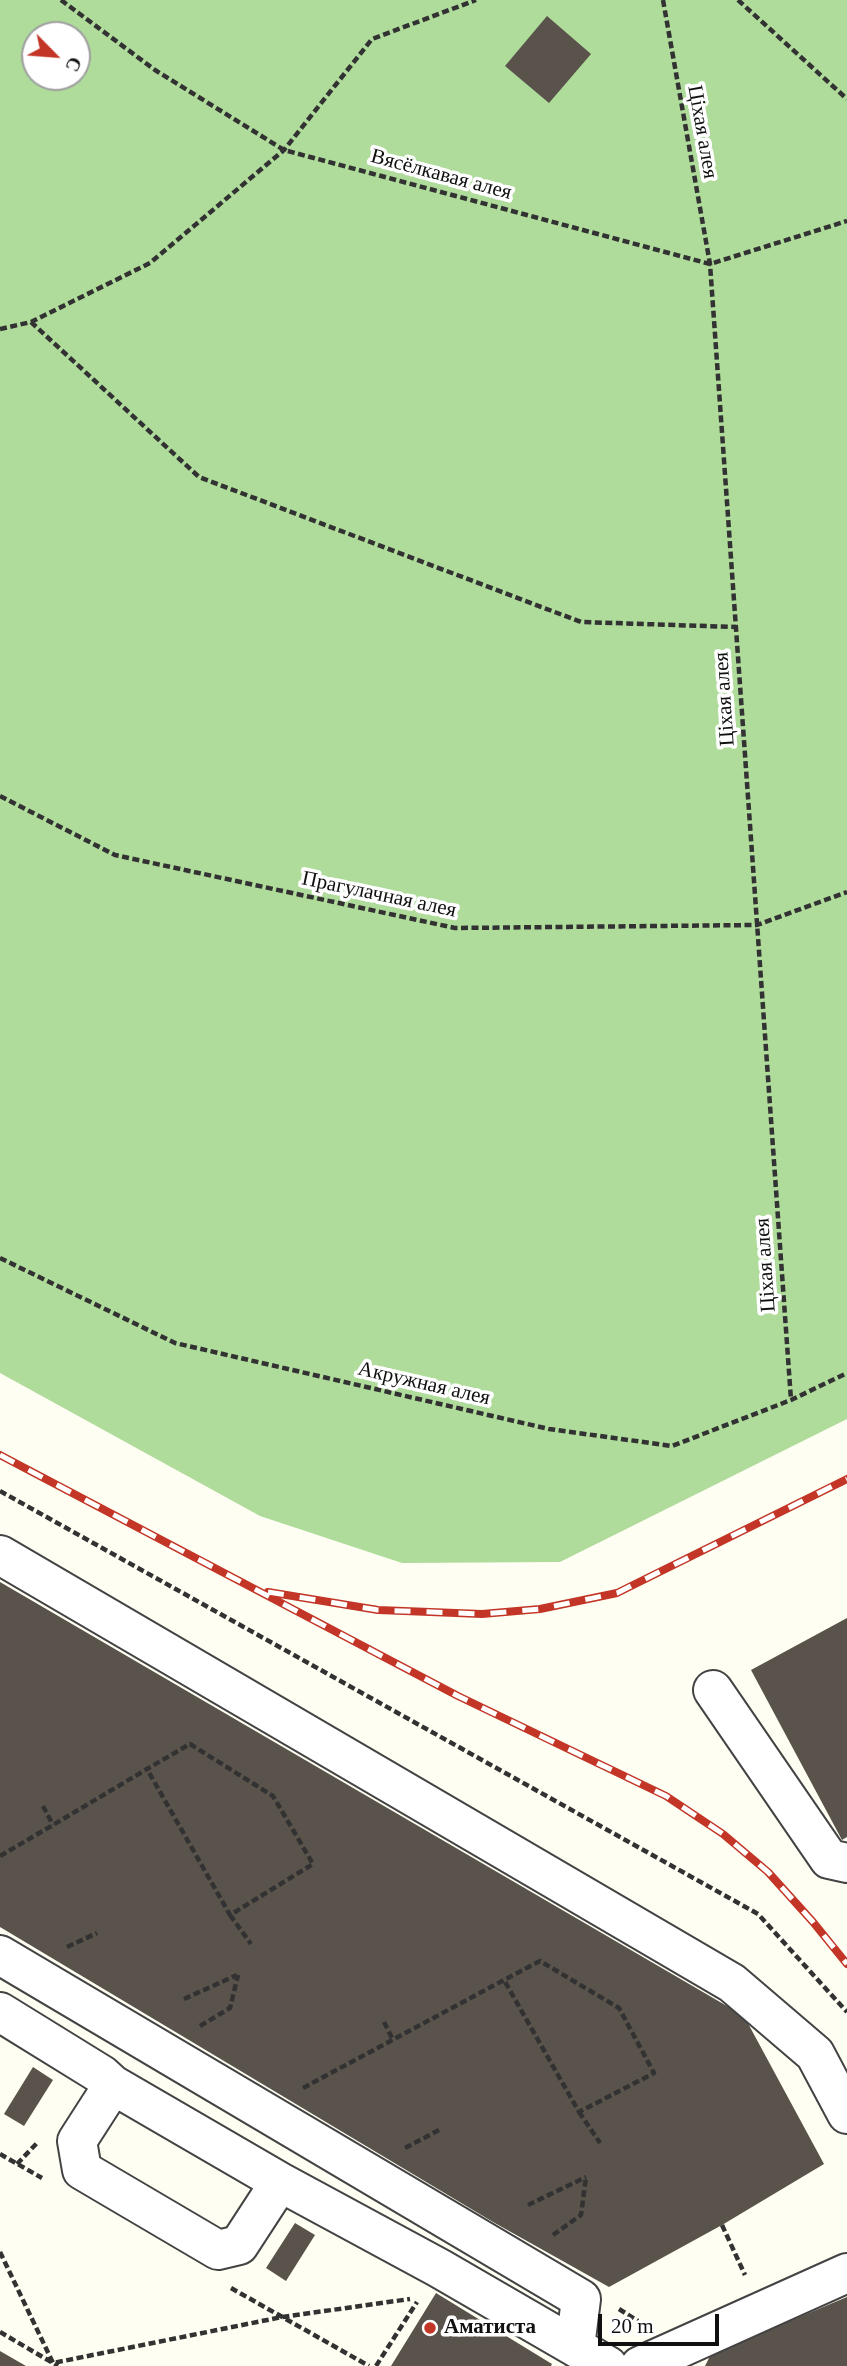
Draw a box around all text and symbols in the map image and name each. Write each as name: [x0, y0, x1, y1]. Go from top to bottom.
north arrow: [21, 21, 91, 91]
text: С: [61, 54, 86, 75]
street label: Ціхая алея: [681, 83, 723, 181]
street label: Вясёлкавая алея: [368, 144, 514, 206]
street label: Ціхая алея: [709, 651, 741, 747]
street label: Прагулачная алея: [300, 866, 458, 924]
street label: Ціхая алея: [750, 1217, 782, 1313]
street label: Акружная алея: [356, 1357, 492, 1411]
scale bar: [602, 2300, 723, 2344]
text: 20 m: [611, 2314, 654, 2338]
place label: Аматиста: [444, 2315, 536, 2341]
marker: Аматиста: [422, 2320, 438, 2336]

